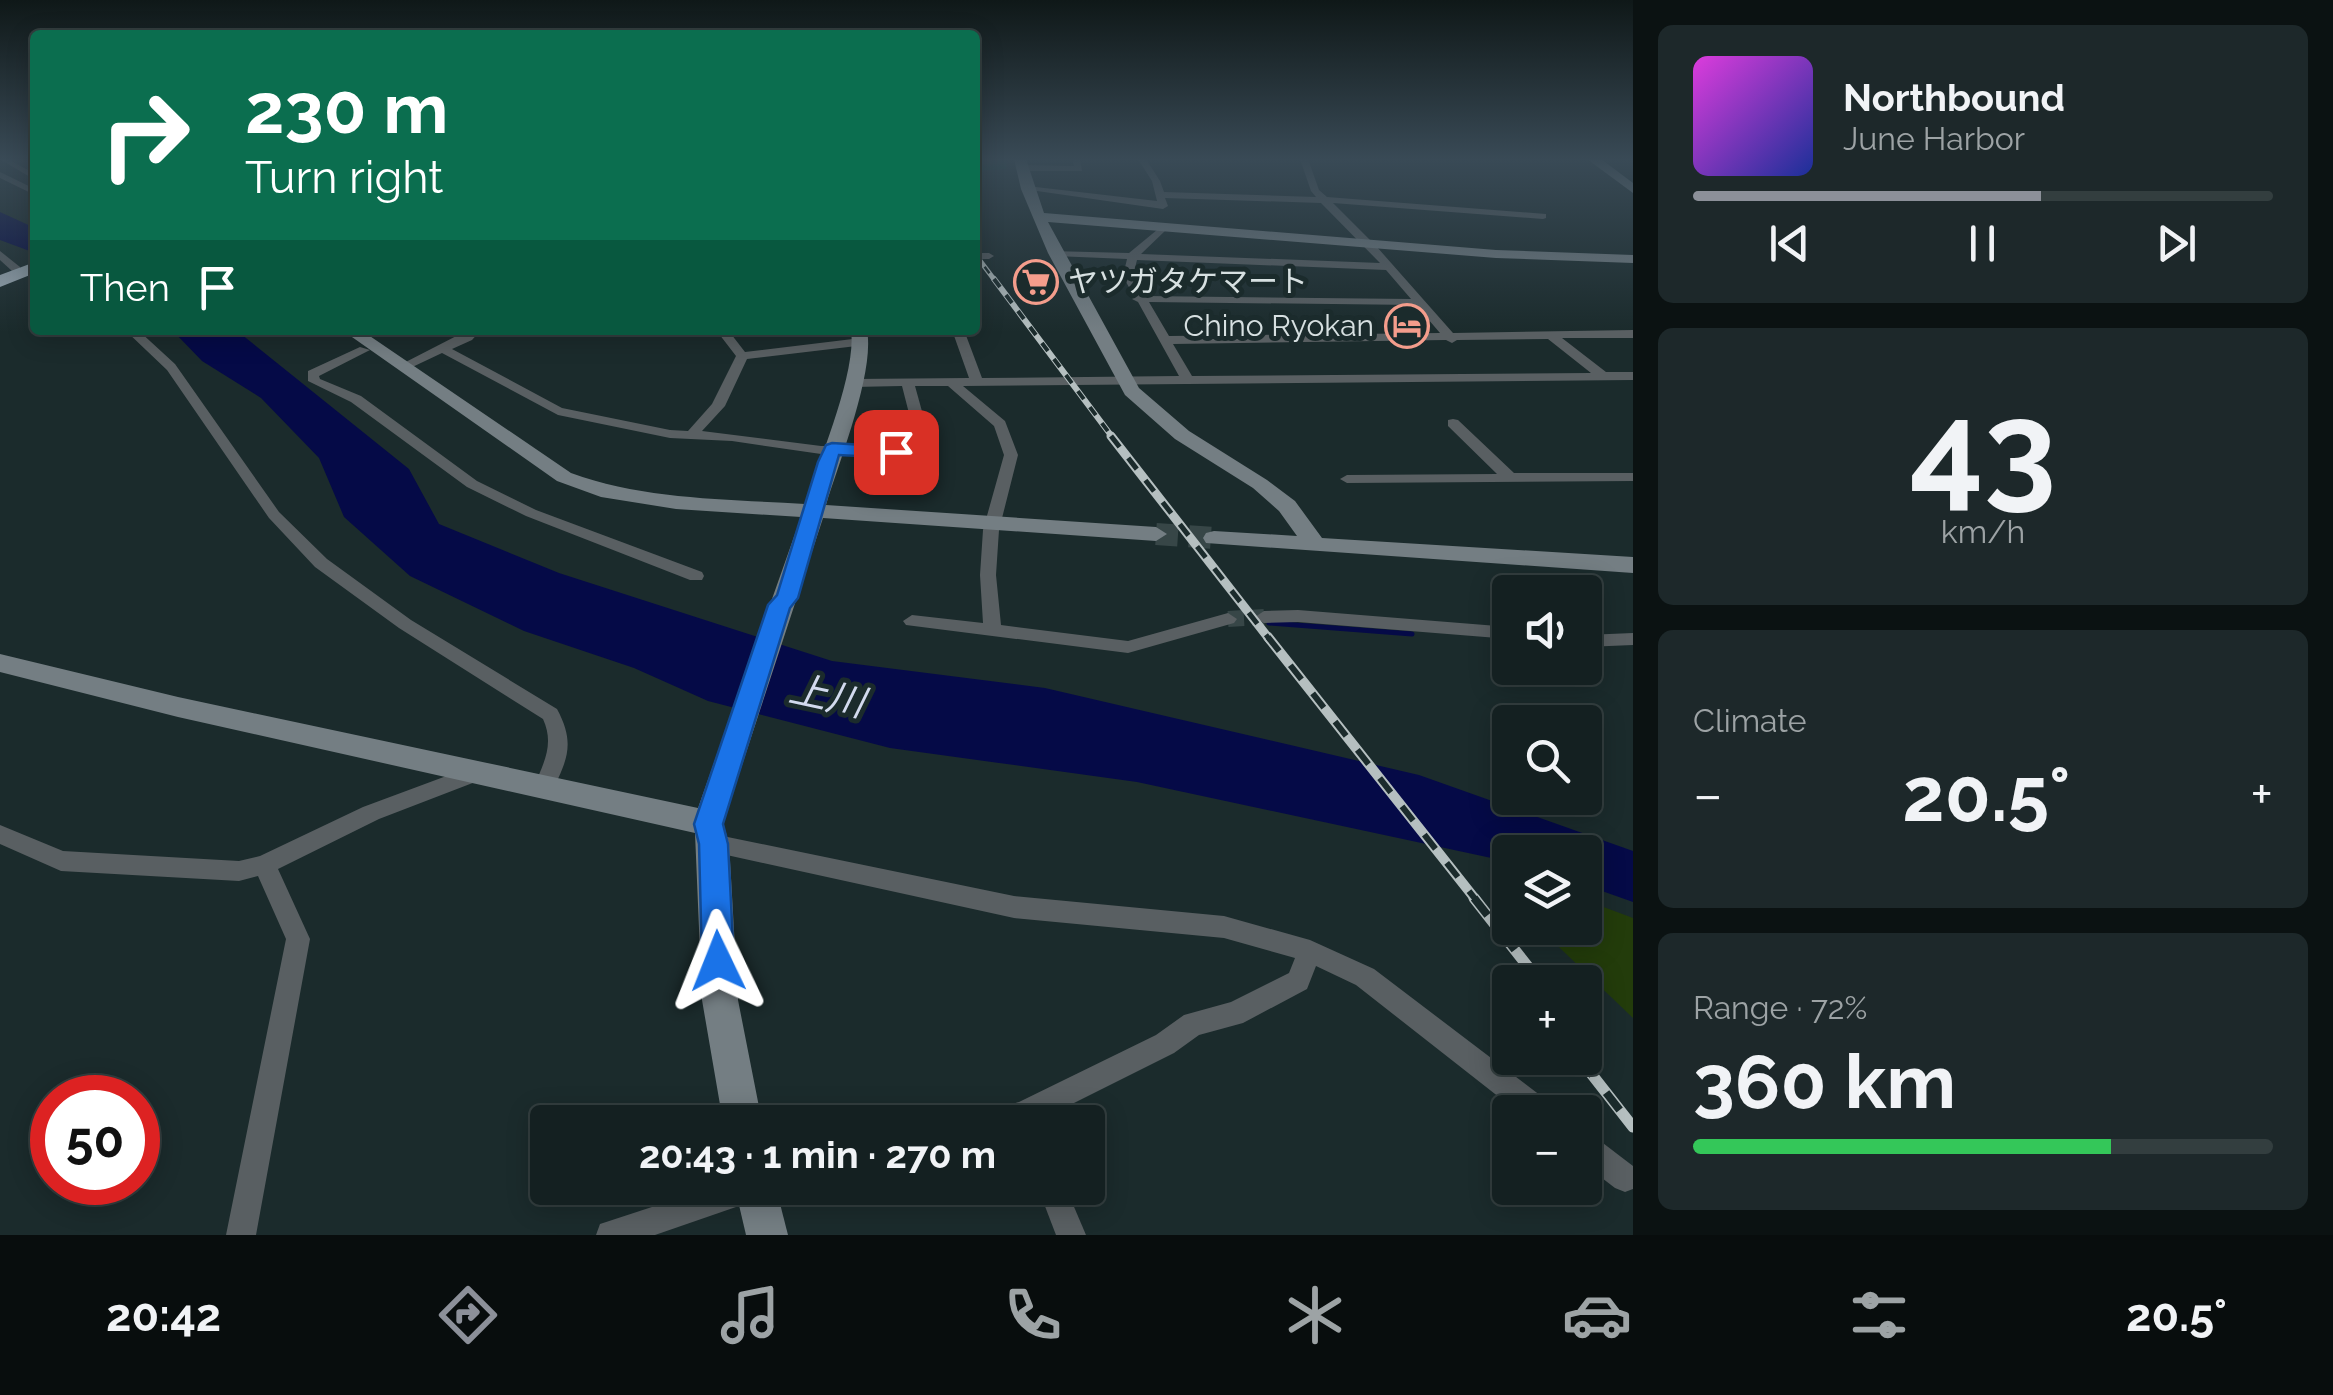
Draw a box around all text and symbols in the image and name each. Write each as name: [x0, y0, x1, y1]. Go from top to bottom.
text: 230 m: [245, 67, 449, 149]
icon: right: [80, 70, 210, 200]
text: Northbound: [1843, 75, 2065, 120]
text: June Harbor: [1843, 120, 2025, 157]
text: Turn right: [245, 151, 443, 204]
icon: previous: [1762, 216, 1817, 271]
icon: pause: [1955, 216, 2010, 271]
icon: next: [2149, 216, 2204, 271]
supermarket icon: ヤツガタケマート: [1013, 259, 1059, 305]
icon: arrive: [190, 260, 245, 315]
place label: ヤツガタケマート: [1068, 264, 1308, 299]
text: Then: [80, 265, 170, 310]
hotel icon: Chino Ryokan: [1384, 303, 1430, 349]
place label: Chino Ryokan: [1184, 308, 1374, 343]
text: 43: [1910, 372, 2056, 524]
pin: [854, 410, 939, 495]
icon: arrive: [869, 425, 924, 480]
text: km/h: [1941, 513, 2025, 550]
map controls: [1492, 575, 1602, 1205]
button: sound: [1492, 575, 1602, 685]
water label: 上川: [785, 666, 873, 726]
text: Climate: [1693, 702, 1807, 739]
button: search: [1492, 705, 1602, 815]
text: 20.5°: [1902, 750, 2070, 839]
text: −: [1693, 762, 1723, 827]
text: +: [2250, 762, 2273, 827]
button: layers: [1492, 835, 1602, 945]
position arrow: [666, 909, 770, 1013]
button: +: [1492, 965, 1602, 1075]
text: Range · 72%: [1693, 989, 1867, 1026]
text: 360 km: [1693, 1037, 1956, 1126]
speed limit sign: 50: [30, 1075, 160, 1205]
button: −: [1492, 1095, 1602, 1205]
text: 20:43 · 1 min · 270 m: [639, 1132, 996, 1177]
icon: directions: [433, 1280, 503, 1350]
icon: music: [715, 1280, 785, 1350]
icon: phone: [998, 1280, 1068, 1350]
icon: climate: [1280, 1280, 1350, 1350]
icon: car: [1562, 1280, 1632, 1350]
icon: filters: [1844, 1280, 1914, 1350]
text: 20:42: [106, 1289, 221, 1342]
text: 20.5°: [2126, 1289, 2227, 1342]

